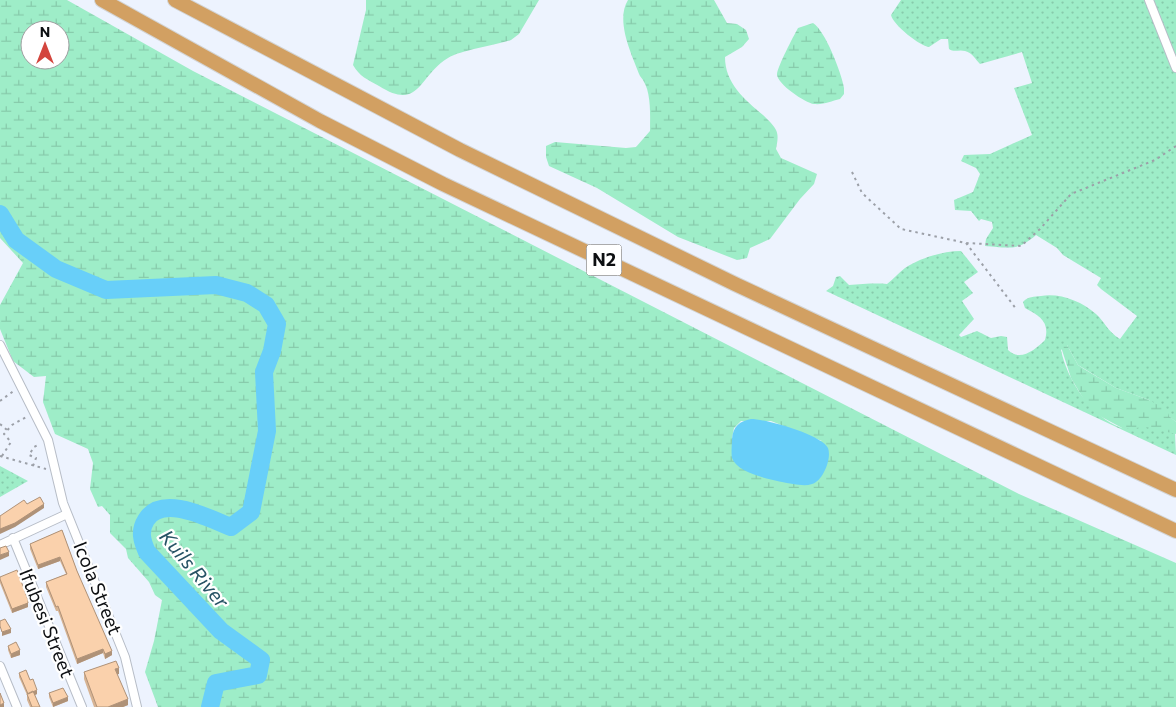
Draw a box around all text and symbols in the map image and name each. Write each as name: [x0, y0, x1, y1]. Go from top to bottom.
north arrow: [20, 20, 70, 70]
text: N: [40, 23, 50, 40]
road number: N2: [586, 244, 622, 276]
water label: Kuils River: [155, 524, 235, 613]
street label: Icola Street: [69, 538, 128, 638]
street label: Ifubesi Street: [15, 565, 80, 681]

